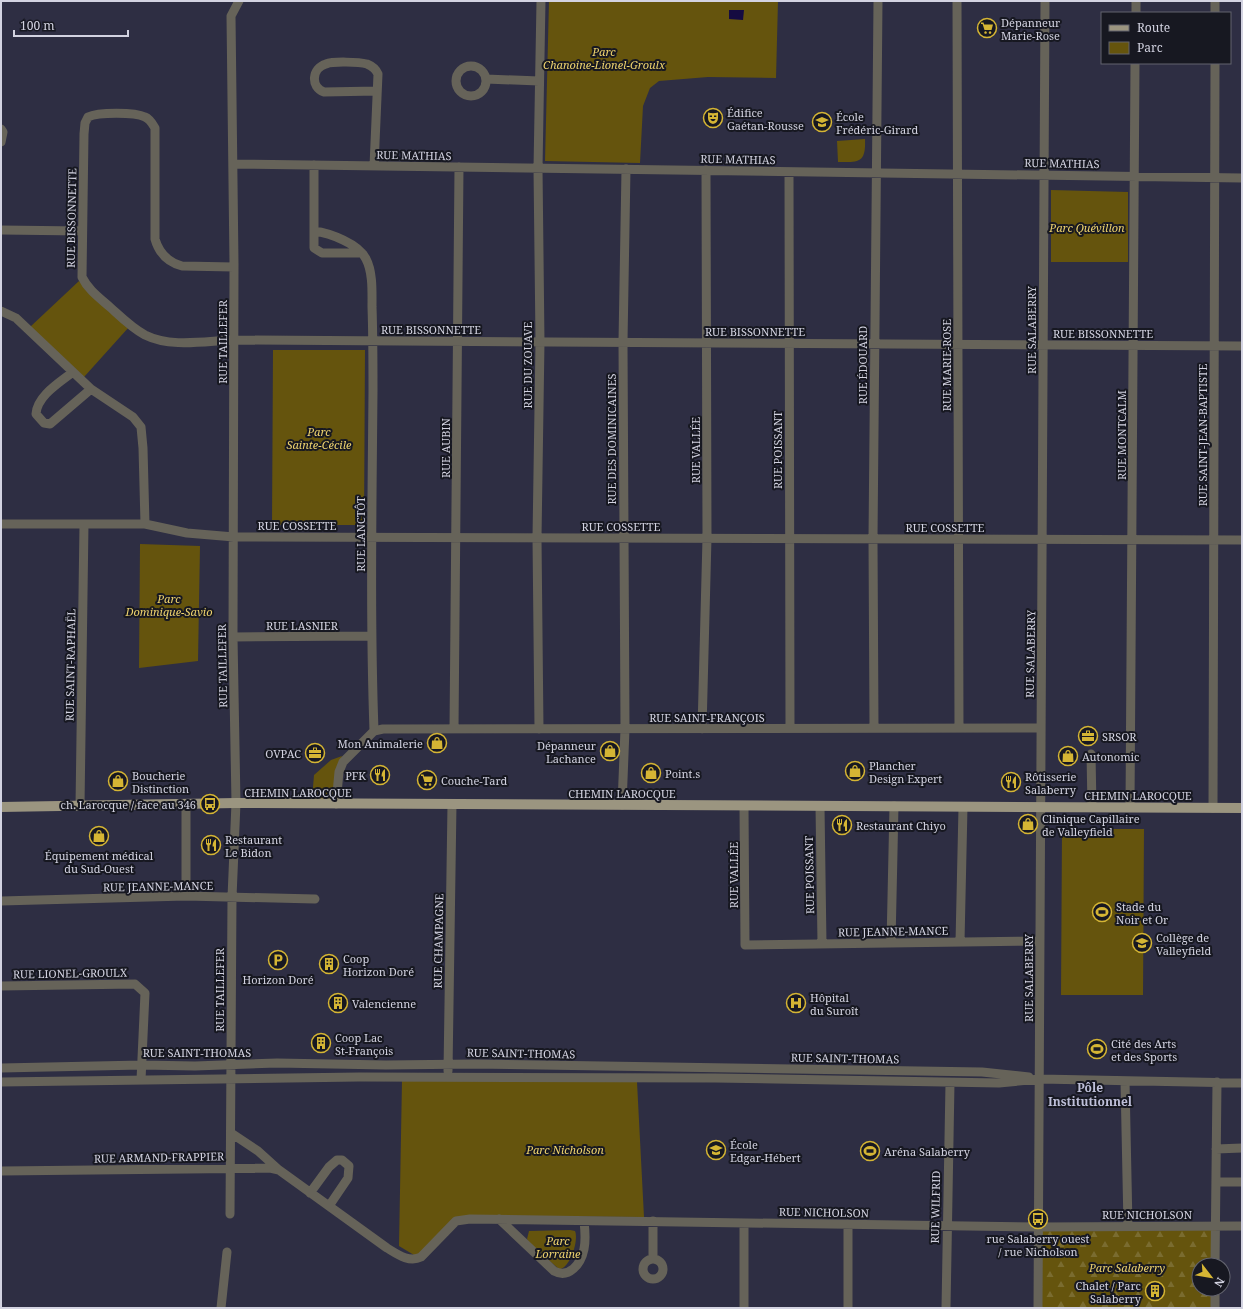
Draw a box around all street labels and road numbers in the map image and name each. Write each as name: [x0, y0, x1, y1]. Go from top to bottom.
street label: RUE MATHIAS: [376, 147, 452, 163]
street label: RUE MATHIAS: [700, 151, 776, 167]
street label: RUE MATHIAS: [1024, 155, 1100, 171]
street label: RUE BISSONNETTE: [63, 168, 79, 268]
street label: RUE SALABERRY: [1024, 286, 1039, 374]
street label: RUE TAILLEFER: [215, 299, 230, 384]
street label: RUE MARIE-ROSE: [939, 319, 954, 411]
street label: RUE DU ZOUAVE: [520, 321, 535, 408]
street label: RUE BISSONNETTE: [381, 322, 481, 337]
street label: RUE BISSONNETTE: [705, 324, 805, 339]
street label: RUE ÉDOUARD: [855, 326, 870, 404]
street label: RUE BISSONNETTE: [1053, 326, 1153, 341]
street label: RUE SAINT-JEAN-BAPTISTE: [1195, 364, 1210, 506]
street label: RUE DES DOMINICAINES: [604, 373, 619, 505]
street label: RUE MONTCALM: [1114, 390, 1129, 480]
street label: RUE POISSANT: [770, 411, 785, 489]
street label: RUE VALLÉE: [688, 417, 703, 483]
street label: RUE AUBIN: [438, 418, 453, 478]
street label: RUE LANCTÔT: [353, 496, 368, 572]
street label: RUE COSSETTE: [258, 518, 337, 533]
street label: RUE COSSETTE: [582, 519, 661, 534]
street label: RUE COSSETTE: [906, 520, 985, 535]
street label: RUE SAINT-RAPHAËL: [62, 608, 78, 721]
street label: RUE SALABERRY: [1022, 610, 1038, 698]
street label: RUE LASNIER: [266, 618, 339, 633]
street label: RUE TAILLEFER: [214, 623, 230, 708]
street label: RUE SAINT-FRANÇOIS: [649, 710, 765, 725]
street label: CHEMIN LAROCQUE: [244, 785, 352, 800]
street label: CHEMIN LAROCQUE: [568, 786, 676, 801]
street label: CHEMIN LAROCQUE: [1084, 788, 1192, 803]
street label: RUE POISSANT: [801, 836, 817, 914]
street label: RUE VALLÉE: [726, 842, 741, 908]
street label: RUE JEANNE-MANCE: [103, 878, 213, 894]
street label: RUE CHAMPAGNE: [430, 893, 446, 989]
street label: RUE JEANNE-MANCE: [838, 923, 948, 939]
street label: RUE SALABERRY: [1021, 934, 1036, 1022]
street label: RUE TAILLEFER: [212, 947, 227, 1032]
street label: RUE LIONEL-GROULX: [13, 964, 128, 981]
street label: RUE SAINT-THOMAS: [143, 1045, 251, 1060]
street label: RUE SAINT-THOMAS: [467, 1045, 575, 1061]
street label: RUE SAINT-THOMAS: [791, 1050, 899, 1066]
street label: RUE ARMAND-FRAPPIER: [94, 1148, 225, 1166]
street label: RUE WILFRID: [927, 1170, 943, 1244]
street label: RUE NICHOLSON: [779, 1204, 870, 1220]
street label: RUE NICHOLSON: [1102, 1207, 1193, 1222]

